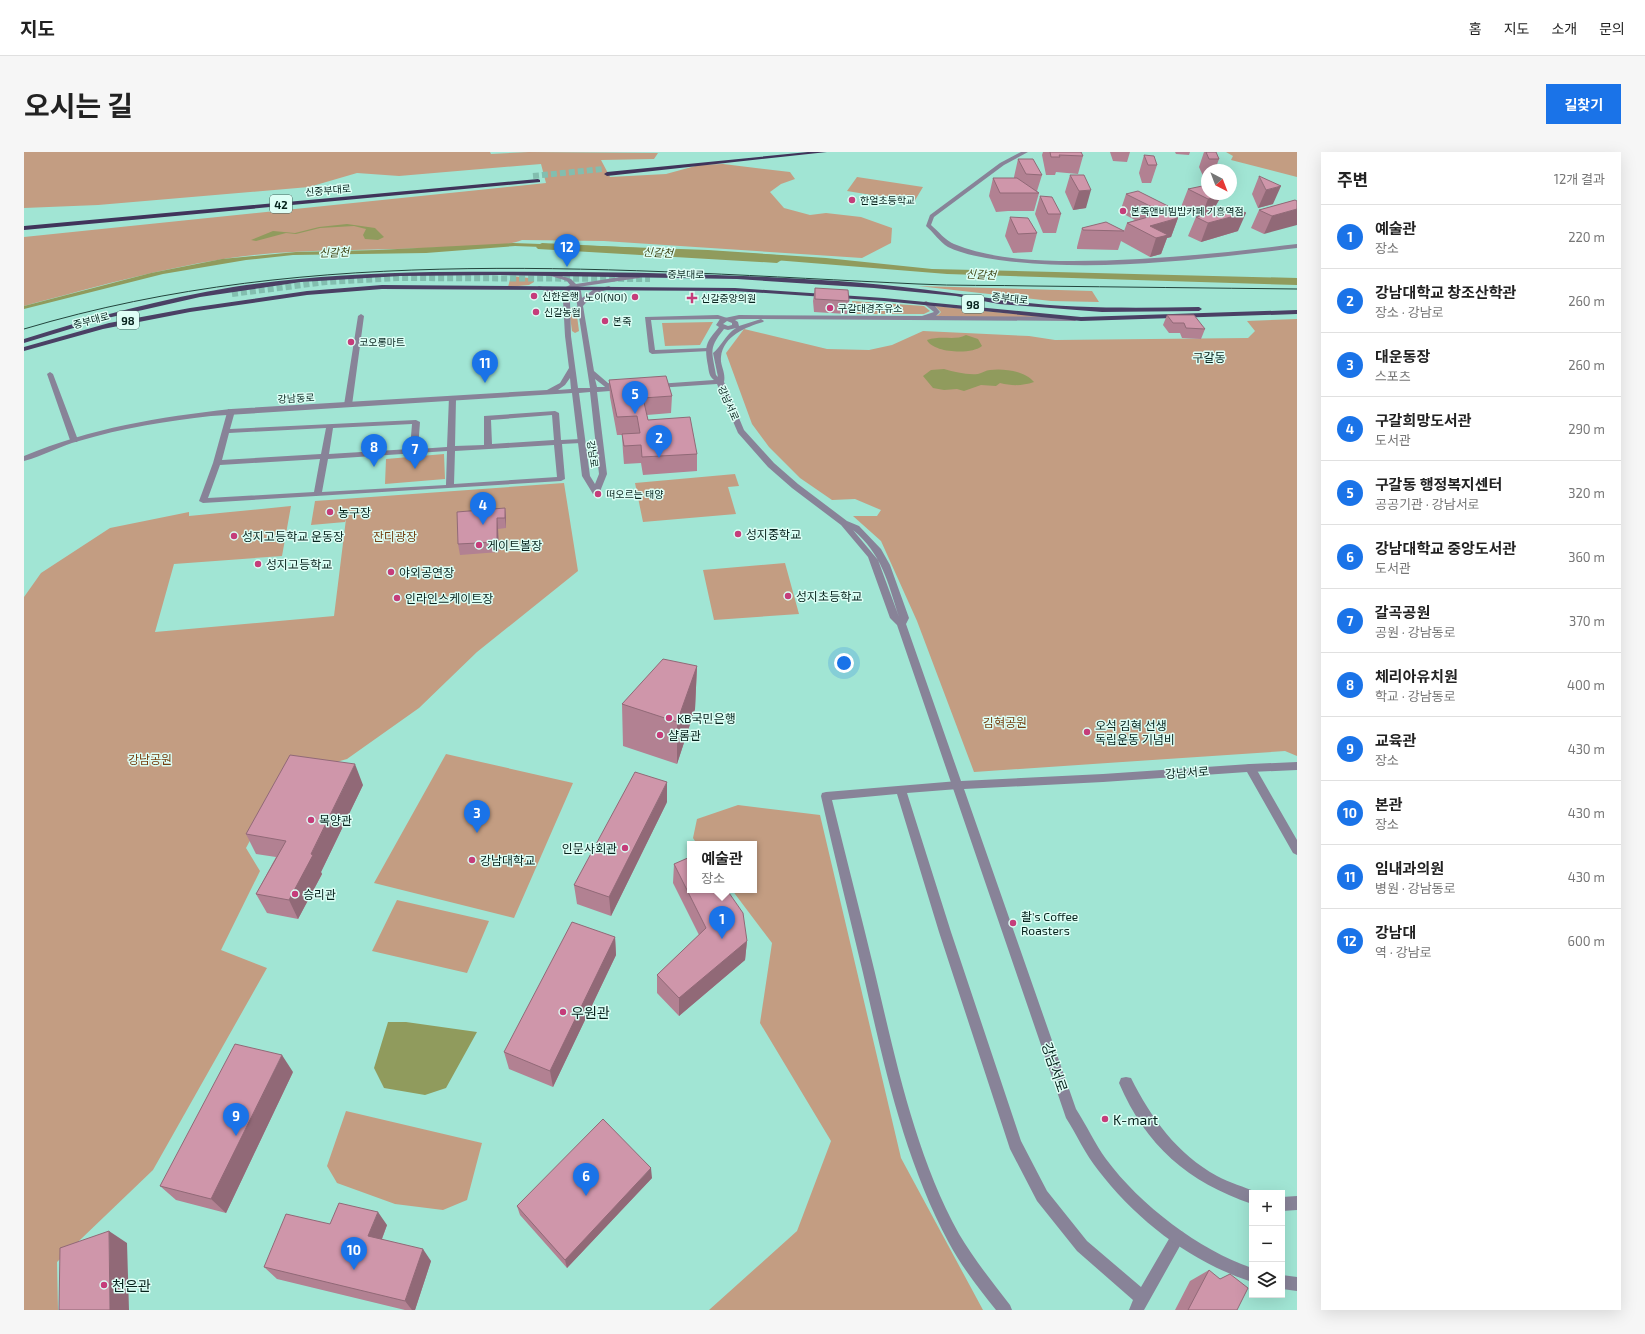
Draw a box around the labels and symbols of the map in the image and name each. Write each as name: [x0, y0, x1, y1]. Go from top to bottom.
north arrow: [1201, 164, 1237, 200]
street label: 신중부대로: [305, 182, 351, 198]
place label: 한얼초등학교: [860, 194, 915, 206]
road number: 42: [270, 195, 292, 213]
marker: 한얼초등학교: [847, 195, 857, 205]
place label: 본죽앤비빔밥카페 기흥역점: [1131, 205, 1244, 217]
marker: 본죽앤비빔밥카페 기흥역점: [1118, 206, 1128, 216]
pin: 12: [554, 234, 580, 267]
water label: 신갈천: [319, 245, 351, 259]
water label: 신갈천: [642, 245, 675, 259]
water label: 신갈천: [965, 267, 998, 281]
street label: 중부대로: [667, 268, 705, 280]
place label: 신한은행: [542, 290, 579, 302]
street label: 중부대로: [991, 290, 1029, 306]
marker: 신한은행: [529, 291, 539, 301]
place label: 노이(NOI): [585, 291, 627, 303]
marker: 노이(NOI): [630, 292, 640, 302]
marker: 신갈중앙의원: [686, 292, 698, 304]
place label: 신갈중앙의원: [701, 292, 756, 304]
road number: 98: [962, 295, 984, 313]
place label: 구갈대경주유소: [838, 302, 902, 314]
marker: 구갈대경주유소: [825, 303, 835, 313]
place label: 신갈농협: [544, 306, 581, 318]
marker: 신갈농협: [531, 307, 541, 317]
street label: 중부대로: [72, 309, 110, 331]
road number: 98: [117, 311, 139, 329]
place label: 본죽: [613, 315, 631, 327]
marker: 본죽: [600, 316, 610, 326]
place label: 코오롱마트: [359, 336, 405, 348]
marker: 코오롱마트: [346, 337, 356, 347]
pin: 11: [472, 350, 498, 383]
district label: 구갈동: [1192, 350, 1226, 364]
pin: 5: [622, 381, 648, 414]
street label: 강남서로: [716, 384, 742, 422]
street label: 강남동로: [277, 391, 315, 405]
pin: 2: [646, 425, 672, 458]
pin: 8: [361, 434, 387, 467]
pin: 7: [402, 436, 428, 469]
street label: 강남로: [585, 439, 601, 469]
place label: 떠오르는 태양: [606, 488, 663, 500]
marker: 떠오르는 태양: [593, 489, 603, 499]
pin: 4: [470, 492, 496, 525]
place label: 농구장: [338, 505, 371, 519]
marker: 농구장: [325, 507, 335, 517]
place label: 성지중학교: [746, 527, 801, 541]
place label: 성지고등학교 운동장: [242, 529, 344, 543]
park label: 잔디광장: [373, 529, 417, 543]
marker: 성지중학교: [733, 529, 743, 539]
marker: 성지고등학교 운동장: [229, 531, 239, 541]
place label: 게이트볼장: [487, 538, 542, 552]
marker: 게이트볼장: [474, 540, 484, 550]
place label: 성지고등학교: [266, 557, 332, 571]
marker: 성지고등학교: [253, 559, 263, 569]
place label: 야외공연장: [399, 565, 454, 579]
marker: 야외공연장: [386, 567, 396, 577]
place label: 성지초등학교: [796, 589, 862, 603]
place label: 인라인스케이트장: [405, 591, 493, 605]
marker: 성지초등학교: [783, 591, 793, 601]
marker: 인라인스케이트장: [392, 593, 402, 603]
your location: [834, 653, 854, 673]
place label: KB국민은행: [677, 711, 736, 725]
marker: KB국민은행: [664, 713, 674, 723]
park label: 김혁공원: [983, 715, 1027, 729]
place label: 오석 김혁 선생 독립운동 기념비: [1095, 718, 1175, 746]
marker: 오석 김혁 선생 독립운동 기념비: [1082, 727, 1092, 737]
place label: 샬롬관: [668, 728, 701, 742]
marker: 샬롬관: [655, 730, 665, 740]
park label: 강남공원: [128, 752, 172, 766]
street label: 강남서로: [1164, 763, 1210, 781]
pin: 3: [464, 800, 490, 833]
place label: 목양관: [319, 813, 352, 827]
marker: 목양관: [306, 815, 316, 825]
place label: 인문사회관: [562, 841, 617, 855]
marker: 인문사회관: [620, 843, 630, 853]
place label: 강남대학교: [480, 853, 535, 867]
marker: 강남대학교: [467, 855, 477, 865]
place label: 승리관: [303, 887, 336, 901]
marker: 승리관: [290, 889, 300, 899]
pin: 1: [709, 906, 735, 939]
place label: 촬's Coffee Roasters: [1021, 909, 1078, 937]
marker: 촬's Coffee Roasters: [1008, 918, 1018, 928]
place label: 우원관: [571, 1004, 610, 1021]
marker: 우원관: [558, 1007, 568, 1017]
street label: 강남서로: [1039, 1040, 1071, 1094]
pin: 9: [223, 1103, 249, 1136]
place label: K-mart: [1113, 1111, 1158, 1128]
marker: K-mart: [1100, 1114, 1110, 1124]
pin: 6: [573, 1163, 599, 1196]
pin: 10: [341, 1237, 367, 1270]
place label: 천은관: [112, 1277, 151, 1294]
marker: 천은관: [99, 1280, 109, 1290]

